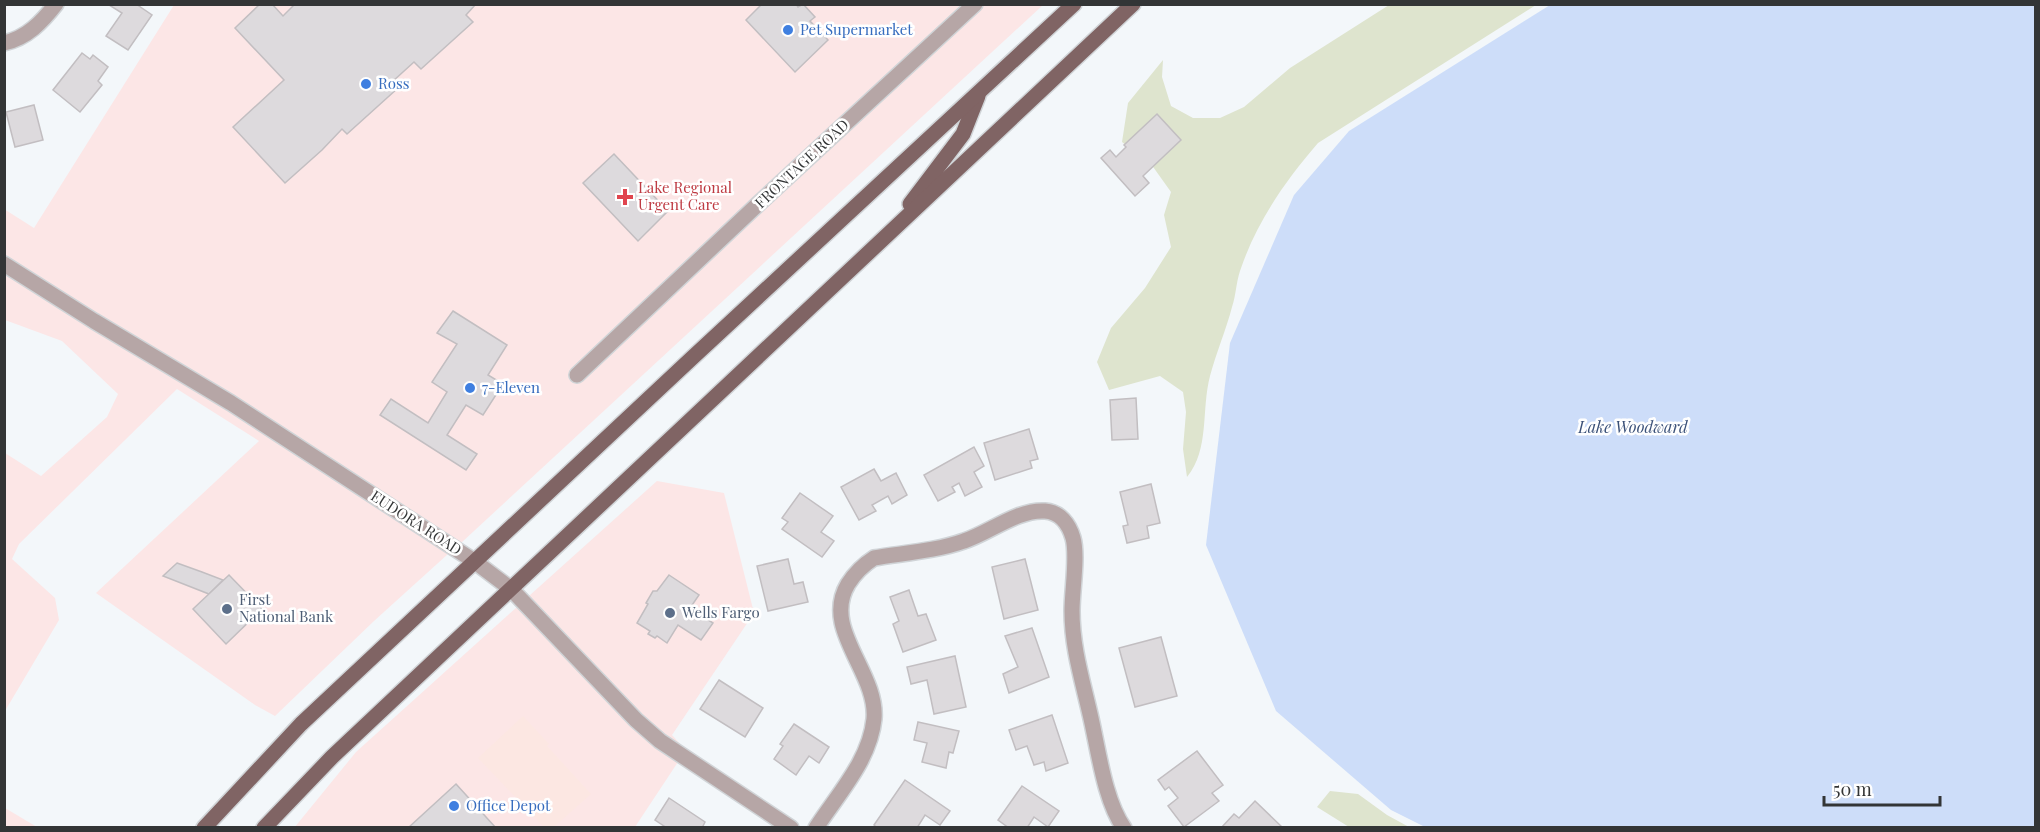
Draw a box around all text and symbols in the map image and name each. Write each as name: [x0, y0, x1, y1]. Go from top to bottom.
place label: Pet Supermarket: [800, 19, 913, 39]
marker: Pet Supermarket: [781, 23, 795, 37]
place label: Ross: [378, 73, 409, 93]
marker: Ross: [359, 77, 373, 91]
street label: FRONTAGE ROAD: [750, 114, 853, 212]
place label: Lake Regional Urgent Care: [638, 177, 732, 214]
marker: Lake Regional Urgent Care: [616, 188, 634, 206]
place label: 7-Eleven: [482, 377, 540, 397]
marker: 7-Eleven: [463, 381, 477, 395]
water label: Lake Woodward: [1577, 416, 1689, 437]
street label: EUDORA ROAD: [367, 485, 466, 559]
place label: First National Bank: [239, 589, 334, 626]
marker: First National Bank: [220, 602, 234, 616]
place label: Wells Fargo: [681, 602, 760, 622]
marker: Wells Fargo: [663, 606, 677, 620]
scale bar: [1824, 769, 1940, 807]
text: 50 m: [1833, 777, 1872, 801]
place label: Office Depot: [466, 795, 551, 815]
marker: Office Depot: [447, 799, 461, 813]

